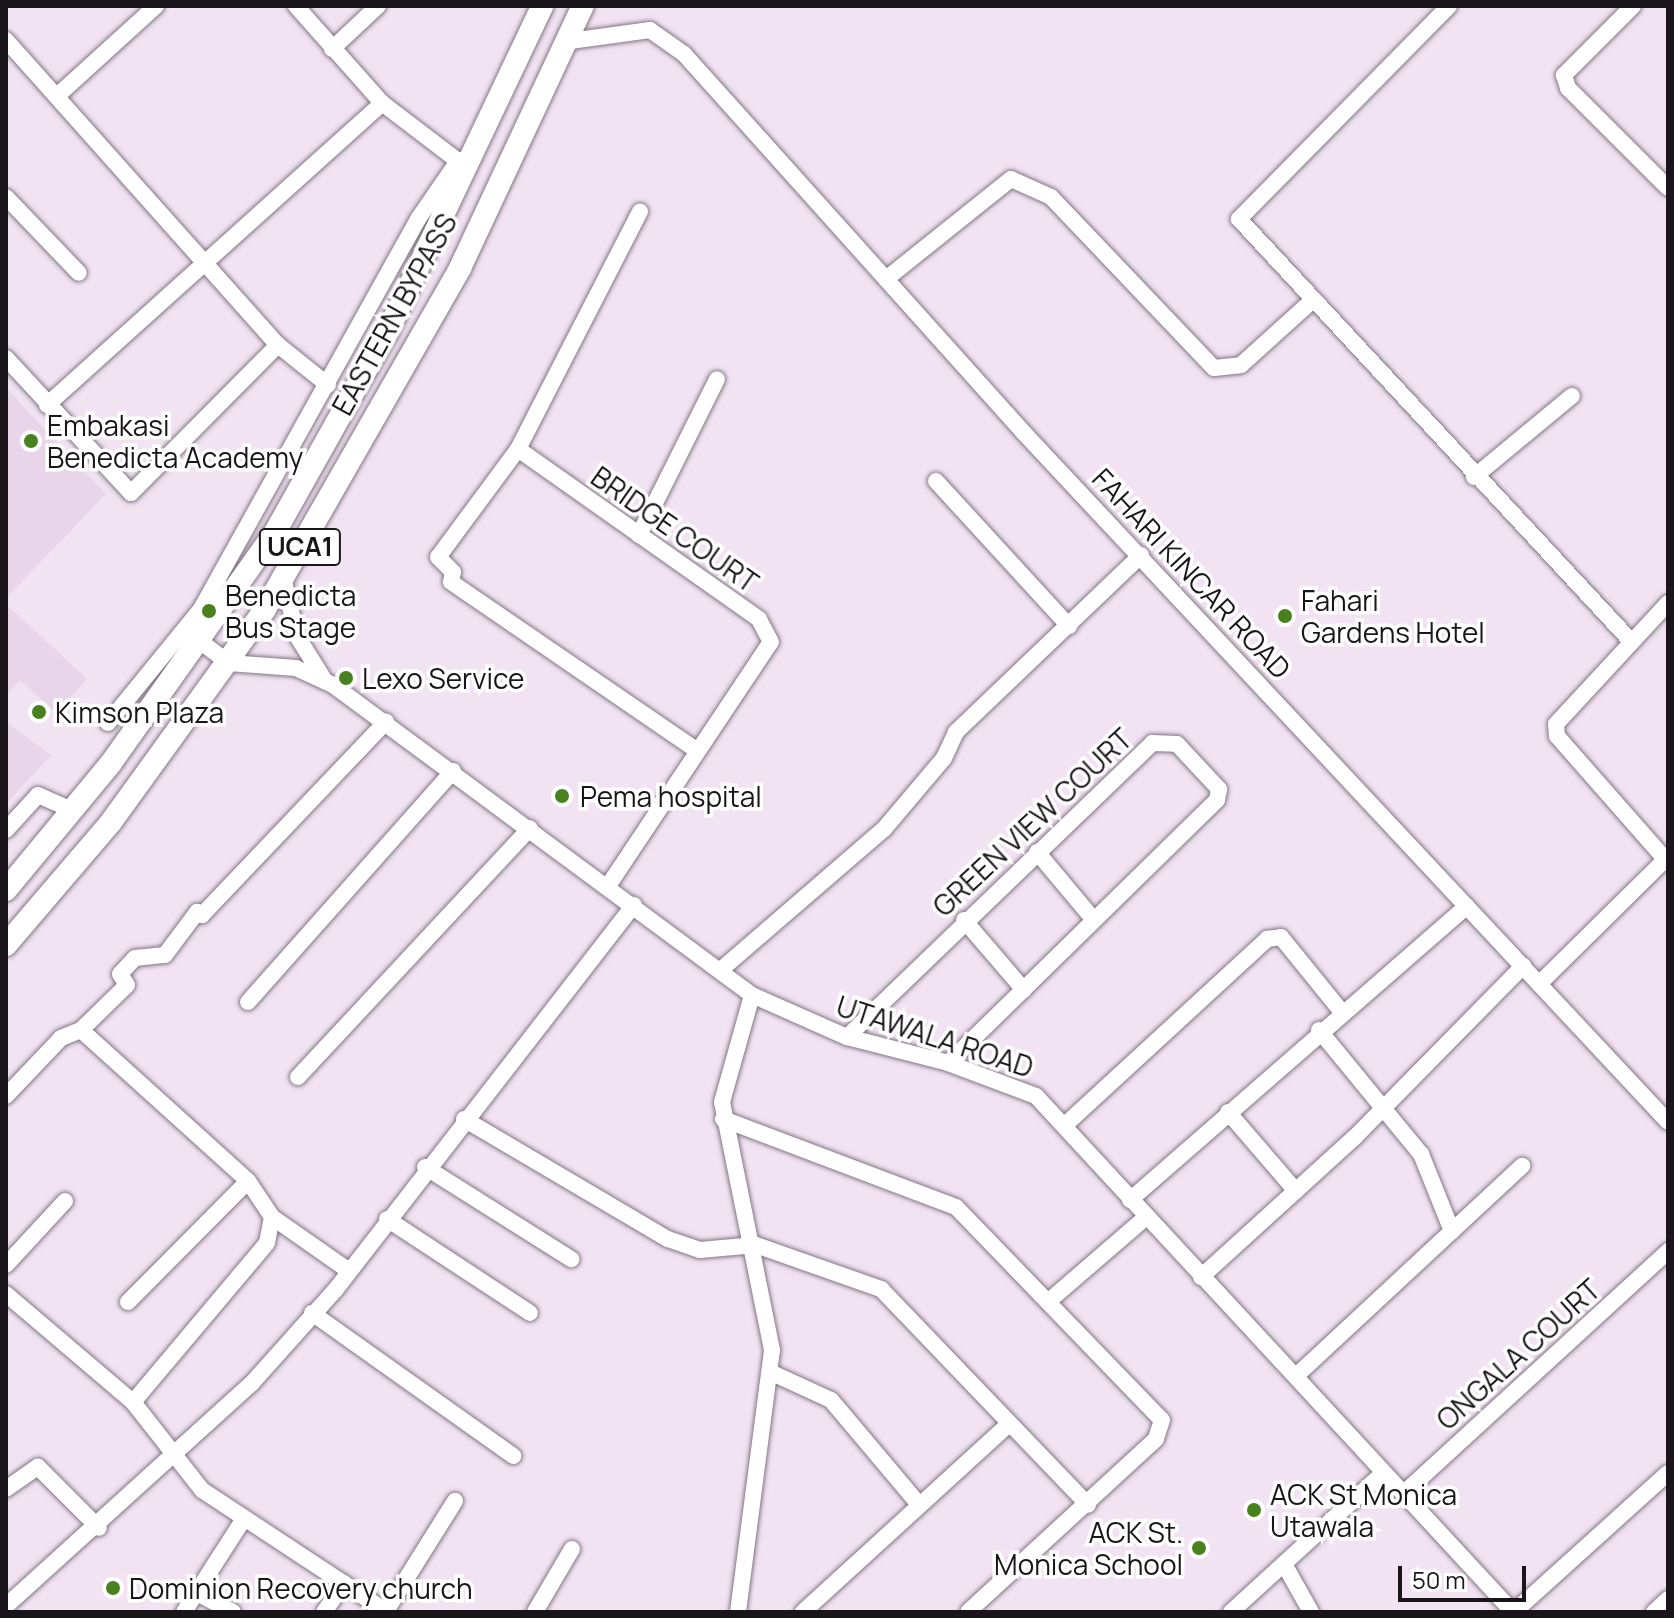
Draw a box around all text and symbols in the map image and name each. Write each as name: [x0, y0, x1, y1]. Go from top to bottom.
street label: EASTERN BYPASS: [325, 207, 463, 421]
place label: Embakasi Benedicta Academy: [47, 408, 303, 474]
marker: Embakasi Benedicta Academy: [22, 432, 40, 450]
street label: BRIDGE COURT: [585, 459, 765, 599]
street label: FAHARI KINCAR ROAD: [1086, 461, 1298, 685]
road number: UCA1: [258, 525, 342, 569]
place label: Benedicta Bus Stage: [225, 578, 356, 644]
place label: Fahari Gardens Hotel: [1301, 583, 1485, 649]
marker: Benedicta Bus Stage: [200, 602, 218, 620]
marker: Fahari Gardens Hotel: [1276, 607, 1294, 625]
place label: Lexo Service: [362, 661, 524, 695]
marker: Lexo Service: [337, 669, 355, 687]
place label: Kimson Plaza: [55, 695, 224, 729]
marker: Kimson Plaza: [30, 703, 48, 721]
street label: GREEN VIEW COURT: [926, 721, 1138, 923]
place label: Pema hospital: [580, 779, 762, 813]
marker: Pema hospital: [551, 785, 573, 807]
street label: UTAWALA ROAD: [832, 988, 1038, 1084]
street label: ONGALA COURT: [1429, 1272, 1607, 1436]
place label: ACK St Monica Utawala: [1270, 1477, 1458, 1543]
marker: ACK St Monica Utawala: [1245, 1501, 1263, 1519]
place label: ACK St. Monica School: [994, 1515, 1183, 1581]
marker: ACK St. Monica School: [1190, 1539, 1208, 1557]
scale bar: [1402, 1550, 1530, 1600]
text: 50 m: [1412, 1563, 1466, 1596]
place label: Dominion Recovery church: [129, 1571, 473, 1605]
marker: Dominion Recovery church: [104, 1579, 122, 1597]

